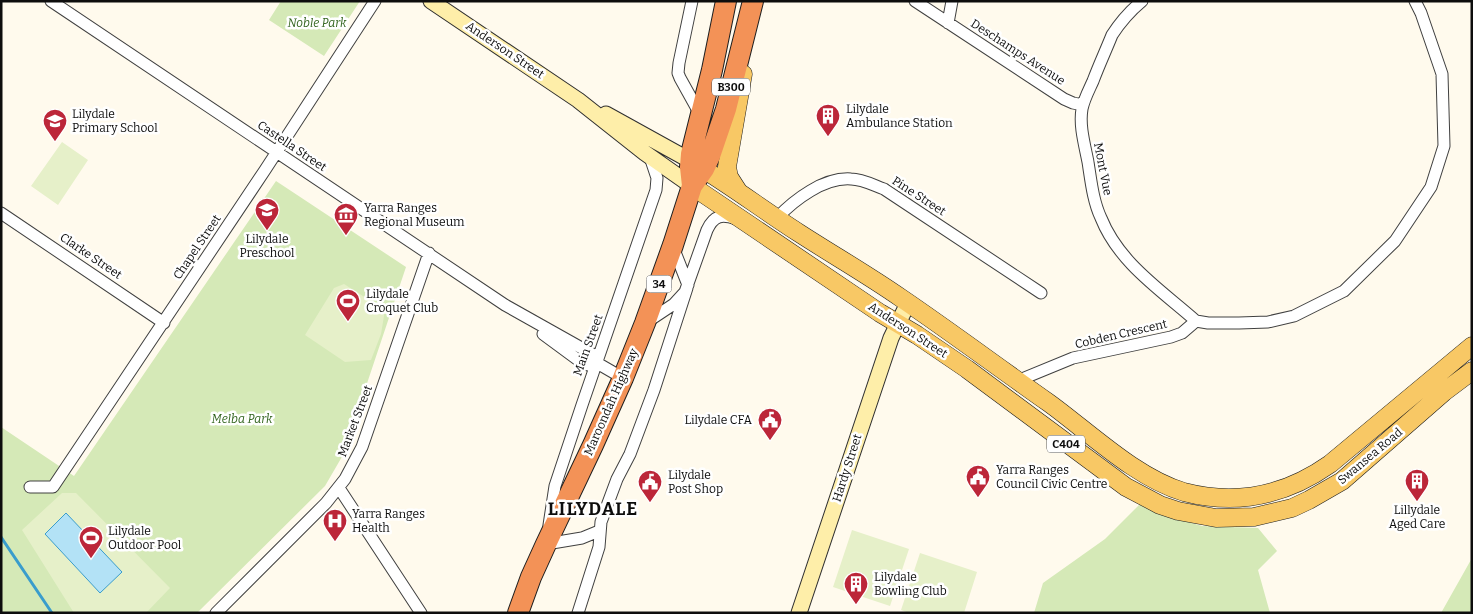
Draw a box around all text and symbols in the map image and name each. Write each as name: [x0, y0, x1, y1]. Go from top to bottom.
park label: Noble Park: [287, 16, 347, 30]
street label: Deschamps Avenue: [968, 16, 1068, 88]
street label: Anderson Street: [463, 19, 547, 82]
road number: B300: [712, 78, 750, 95]
place label: Lilydale Ambulance Station: [846, 102, 953, 130]
building icon: Lilydale Ambulance Station: [815, 103, 841, 137]
place label: Lilydale Primary School: [72, 107, 158, 135]
school or university icon: Lilydale Primary School: [42, 108, 68, 142]
street label: Castella Street: [255, 118, 330, 175]
street label: Mont Vue: [1091, 141, 1115, 197]
street label: Pine Street: [890, 174, 949, 219]
school or university icon: Lilydale Preschool: [254, 197, 280, 231]
place label: Yarra Ranges Regional Museum: [364, 201, 465, 229]
museum icon: Yarra Ranges Regional Museum: [333, 202, 359, 236]
street label: Chapel Street: [170, 212, 224, 282]
street label: Clarke Street: [57, 230, 125, 282]
place label: Lilydale Preschool: [239, 232, 295, 260]
road number: 34: [646, 276, 672, 292]
place label: Lilydale Croquet Club: [366, 287, 438, 315]
sports icon: Lilydale Croquet Club: [335, 288, 361, 322]
street label: Anderson Street: [866, 299, 951, 361]
street label: Main Street: [570, 312, 606, 378]
street label: Cobden Crescent: [1074, 316, 1169, 351]
street label: Maroondah Highway: [581, 346, 641, 458]
street label: Market Street: [335, 383, 375, 459]
public building icon: Lilydale CFA: [757, 407, 783, 441]
park label: Melba Park: [212, 412, 273, 426]
place label: Lilydale CFA: [684, 413, 752, 427]
street label: Swansea Road: [1335, 425, 1405, 487]
street label: Hardy Street: [829, 432, 865, 504]
road number: C404: [1047, 436, 1085, 452]
place label: Yarra Ranges Council Civic Centre: [996, 463, 1107, 491]
public building icon: Yarra Ranges Council Civic Centre: [965, 464, 991, 498]
place label: Lilydale Post Shop: [668, 468, 723, 496]
building icon: Lillydale Aged Care: [1404, 468, 1430, 502]
public building icon: Lilydale Post Shop: [637, 469, 663, 503]
district label: LILYDALE: [548, 498, 638, 520]
place label: Lillydale Aged Care: [1389, 503, 1445, 531]
place label: Yarra Ranges Health: [352, 507, 425, 535]
hospital icon: Yarra Ranges Health: [322, 508, 348, 542]
place label: Lilydale Outdoor Pool: [108, 524, 182, 552]
sports icon: Lilydale Outdoor Pool: [78, 525, 104, 559]
place label: Lilydale Bowling Club: [874, 570, 947, 598]
building icon: Lilydale Bowling Club: [843, 571, 869, 605]

